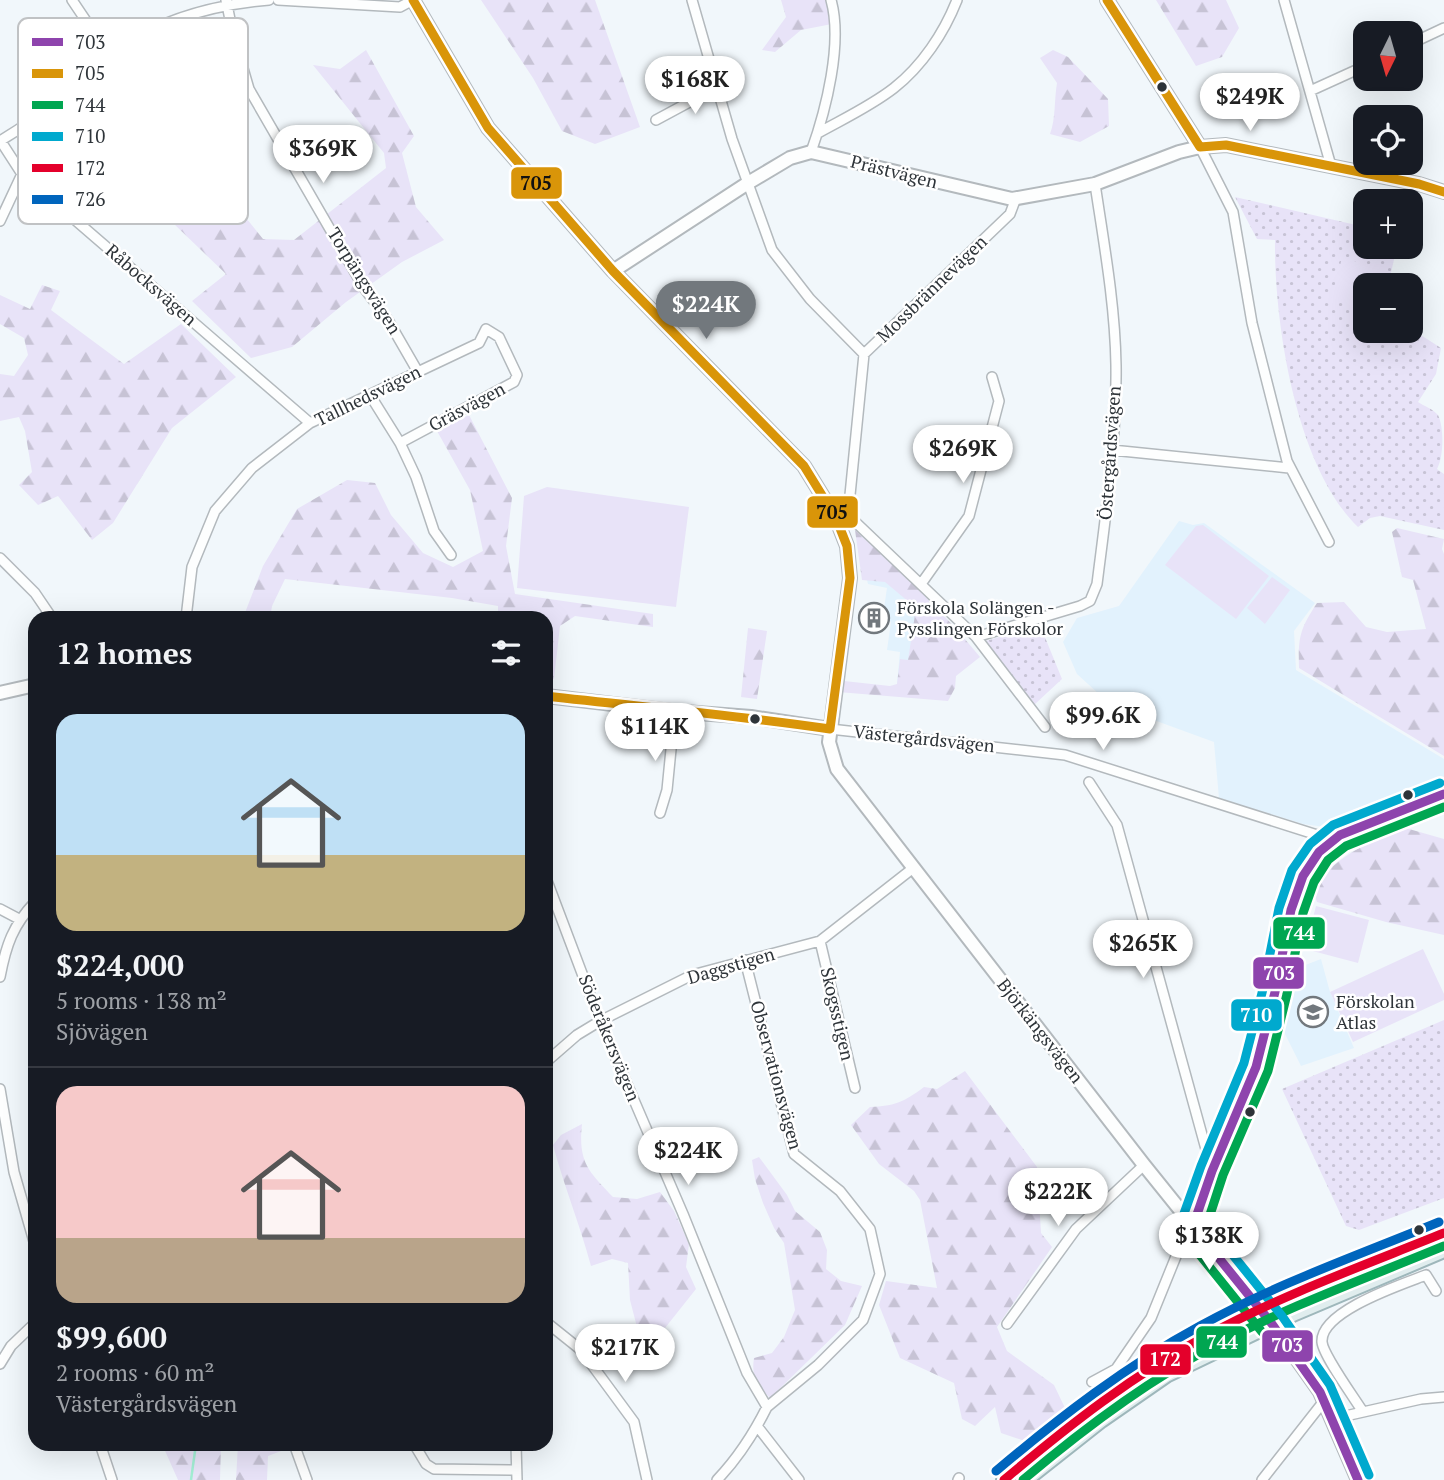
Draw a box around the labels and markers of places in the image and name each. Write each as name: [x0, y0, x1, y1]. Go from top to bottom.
pin: $168K: [646, 57, 744, 116]
pin: $249K: [1201, 74, 1299, 133]
unlabelled marker: [1155, 80, 1169, 94]
pin: $369K: [274, 125, 372, 185]
pin: $224K: [657, 282, 755, 341]
pin: $269K: [914, 426, 1012, 485]
place label: Förskola Solängen - Pysslingen Förskolor: [897, 595, 1063, 640]
building icon: Förskola Solängen - Pysslingen Förskolor: [857, 601, 891, 635]
pin: $99.6K: [1046, 692, 1160, 752]
pin: $114K: [606, 704, 704, 763]
unlabelled marker: [748, 712, 762, 726]
unlabelled marker: [1401, 788, 1415, 802]
pin: $265K: [1094, 920, 1192, 980]
place label: Förskolan Atlas: [1336, 989, 1415, 1034]
school or university icon: Förskolan Atlas: [1296, 995, 1330, 1029]
unlabelled marker: [1243, 1105, 1257, 1119]
pin: $224K: [639, 1128, 737, 1187]
pin: $222K: [1009, 1168, 1107, 1228]
pin: $138K: [1160, 1212, 1258, 1272]
unlabelled marker: [1412, 1223, 1426, 1237]
pin: $217K: [576, 1324, 674, 1384]

